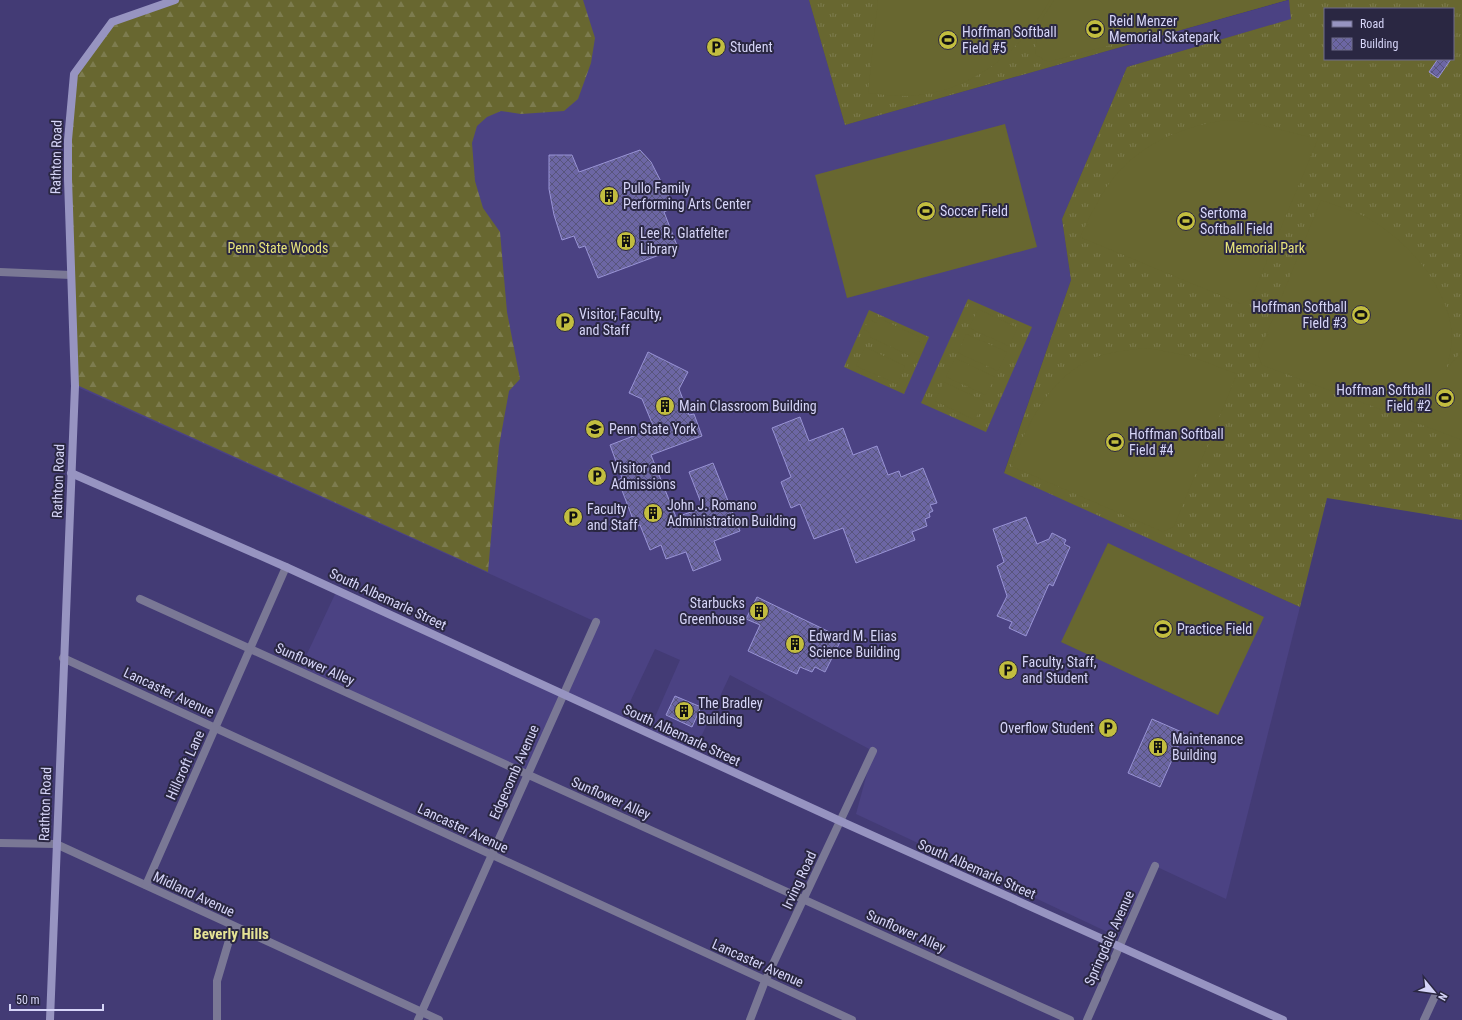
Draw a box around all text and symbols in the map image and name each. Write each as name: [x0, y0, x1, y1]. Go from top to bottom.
legend: [1324, 8, 1454, 60]
place label: Reid Menzer Memorial Skatepark: [1109, 13, 1220, 45]
text: Road: [1360, 17, 1384, 31]
sports icon: Reid Menzer Memorial Skatepark: [1084, 18, 1106, 40]
place label: Hoffman Softball Field #5: [962, 24, 1057, 56]
sports icon: Hoffman Softball Field #5: [937, 29, 959, 51]
parking icon: Student: [705, 36, 727, 58]
text: Building: [1360, 37, 1398, 51]
place label: Student: [730, 39, 773, 55]
street label: Rathton Road: [47, 120, 65, 194]
place label: Pullo Family Performing Arts Center: [623, 180, 751, 212]
building icon: Pullo Family Performing Arts Center: [598, 185, 620, 207]
sports icon: Soccer Field: [915, 200, 937, 222]
place label: Soccer Field: [940, 203, 1008, 219]
place label: Sertoma Softball Field: [1200, 205, 1273, 237]
sports icon: Sertoma Softball Field: [1175, 210, 1197, 232]
place label: Lee R. Glatfelter Library: [640, 225, 729, 257]
building icon: Lee R. Glatfelter Library: [615, 230, 637, 252]
park label: Penn State Woods: [228, 240, 328, 256]
park label: Memorial Park: [1225, 240, 1306, 256]
place label: Hoffman Softball Field #3: [1252, 299, 1347, 331]
sports icon: Hoffman Softball Field #3: [1350, 304, 1372, 326]
place label: Visitor, Faculty, and Staff: [579, 306, 662, 338]
parking icon: Visitor, Faculty, and Staff: [554, 311, 576, 333]
place label: Hoffman Softball Field #2: [1336, 382, 1431, 414]
sports icon: Hoffman Softball Field #2: [1434, 387, 1456, 409]
building icon: Main Classroom Building: [654, 395, 676, 417]
place label: Main Classroom Building: [679, 398, 817, 414]
school or university icon: Penn State York: [584, 418, 606, 440]
place label: Penn State York: [609, 421, 697, 437]
place label: Hoffman Softball Field #4: [1129, 426, 1224, 458]
sports icon: Hoffman Softball Field #4: [1104, 431, 1126, 453]
street label: Rathton Road: [49, 444, 67, 518]
place label: Visitor and Admissions: [611, 460, 676, 492]
parking icon: Visitor and Admissions: [586, 465, 608, 487]
place label: John J. Romano Administration Building: [667, 497, 796, 529]
place label: Faculty and Staff: [587, 501, 638, 533]
building icon: John J. Romano Administration Building: [642, 502, 664, 524]
parking icon: Faculty and Staff: [562, 506, 584, 528]
street label: South Albemarle Street: [327, 565, 449, 633]
place label: Starbucks Greenhouse: [679, 595, 745, 627]
building icon: Starbucks Greenhouse: [748, 600, 770, 622]
sports icon: Practice Field: [1152, 618, 1174, 640]
place label: Practice Field: [1177, 621, 1252, 637]
place label: Edward M. Elias Science Building: [809, 628, 900, 660]
building icon: Edward M. Elias Science Building: [784, 633, 806, 655]
street label: Sunflower Alley: [273, 639, 357, 689]
place label: Faculty, Staff, and Student: [1022, 654, 1097, 686]
parking icon: Faculty, Staff, and Student: [997, 659, 1019, 681]
street label: Lancaster Avenue: [121, 664, 217, 720]
place label: The Bradley Building: [698, 695, 763, 727]
building icon: The Bradley Building: [673, 700, 695, 722]
street label: South Albemarle Street: [621, 701, 743, 769]
parking icon: Overflow Student: [1097, 717, 1119, 739]
place label: Overflow Student: [1000, 720, 1094, 736]
street label: Edgecomb Avenue: [486, 722, 542, 822]
street label: Hillcroft Lane: [163, 727, 208, 802]
place label: Maintenance Building: [1172, 731, 1244, 763]
building icon: Maintenance Building: [1147, 736, 1169, 758]
street label: Rathton Road: [36, 767, 54, 841]
street label: Sunflower Alley: [569, 773, 653, 823]
street label: Lancaster Avenue: [415, 800, 511, 856]
street label: South Albemarle Street: [916, 836, 1038, 902]
street label: Irving Road: [779, 848, 819, 912]
street label: Midland Avenue: [151, 868, 238, 920]
street label: Springdale Avenue: [1081, 888, 1137, 988]
street label: Sunflower Alley: [864, 906, 948, 956]
district label: Beverly Hills: [193, 925, 269, 943]
street label: Lancaster Avenue: [710, 936, 806, 990]
north arrow: [1414, 972, 1454, 1012]
scale bar: [10, 986, 103, 1012]
text: N: [1435, 991, 1450, 1003]
text: 50 m: [16, 993, 40, 1007]

